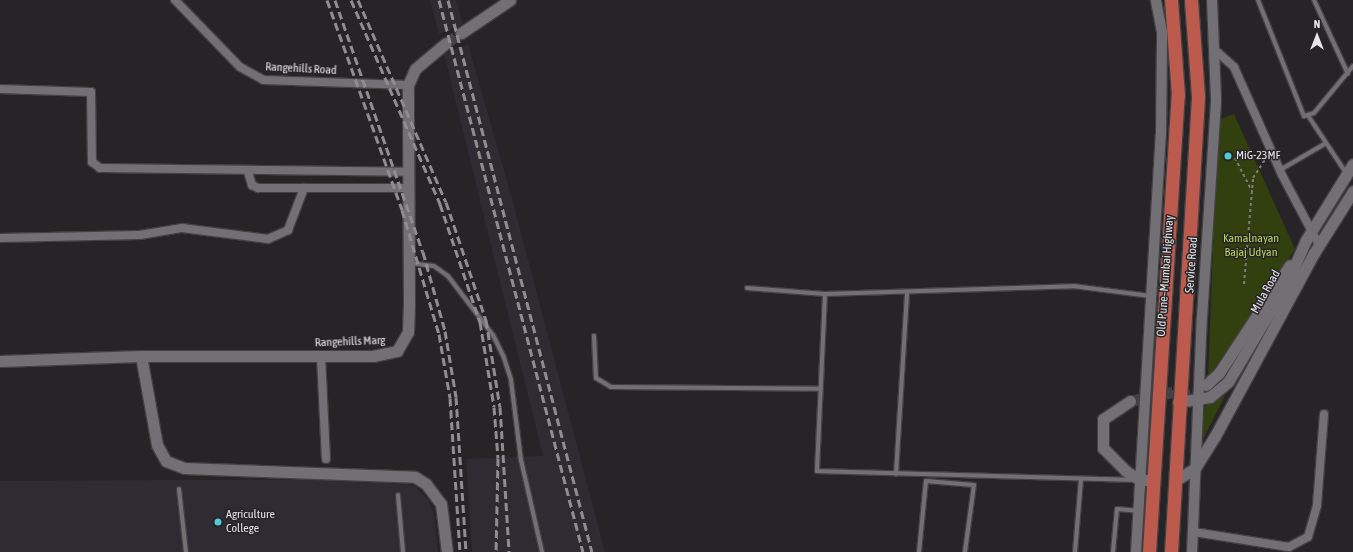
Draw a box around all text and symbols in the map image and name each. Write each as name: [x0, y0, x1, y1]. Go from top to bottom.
north arrow: [1297, 16, 1337, 56]
text: N: [1314, 18, 1320, 30]
street label: Rangehills Road: [265, 60, 337, 78]
place label: MiG-23MF: [1236, 149, 1280, 163]
marker: MiG-23MF: [1223, 151, 1233, 161]
street label: Old Pune–Mumbai Highway: [1155, 215, 1177, 337]
park label: Kamalnayan Bajaj Udyan: [1223, 232, 1279, 260]
street label: Service Road: [1183, 236, 1201, 294]
street label: Mula Road: [1248, 268, 1284, 316]
street label: Rangehills Marg: [314, 334, 386, 350]
place label: Agriculture College: [226, 508, 275, 536]
marker: Agriculture College: [213, 517, 223, 527]

